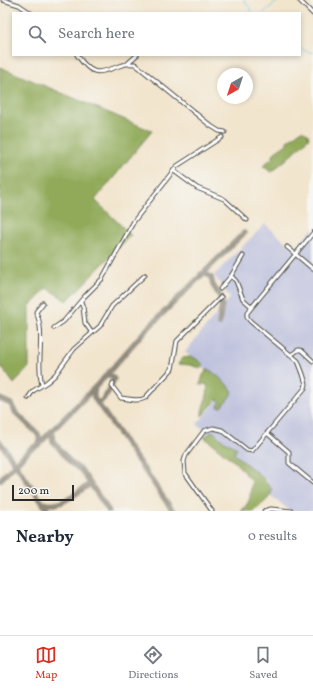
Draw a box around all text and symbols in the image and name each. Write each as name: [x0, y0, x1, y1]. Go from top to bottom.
search box: [12, 12, 301, 56]
icon: search: [26, 23, 48, 45]
text: Search here: [58, 24, 135, 45]
north arrow: [217, 68, 253, 104]
scale bar: [12, 483, 74, 502]
text: 200 m: [18, 484, 49, 499]
text: Nearby: [16, 526, 74, 549]
text: 0 results: [248, 528, 297, 546]
tab: Map: [35, 644, 57, 683]
tab: Directions: [128, 644, 179, 683]
tab: Saved: [249, 644, 278, 683]

